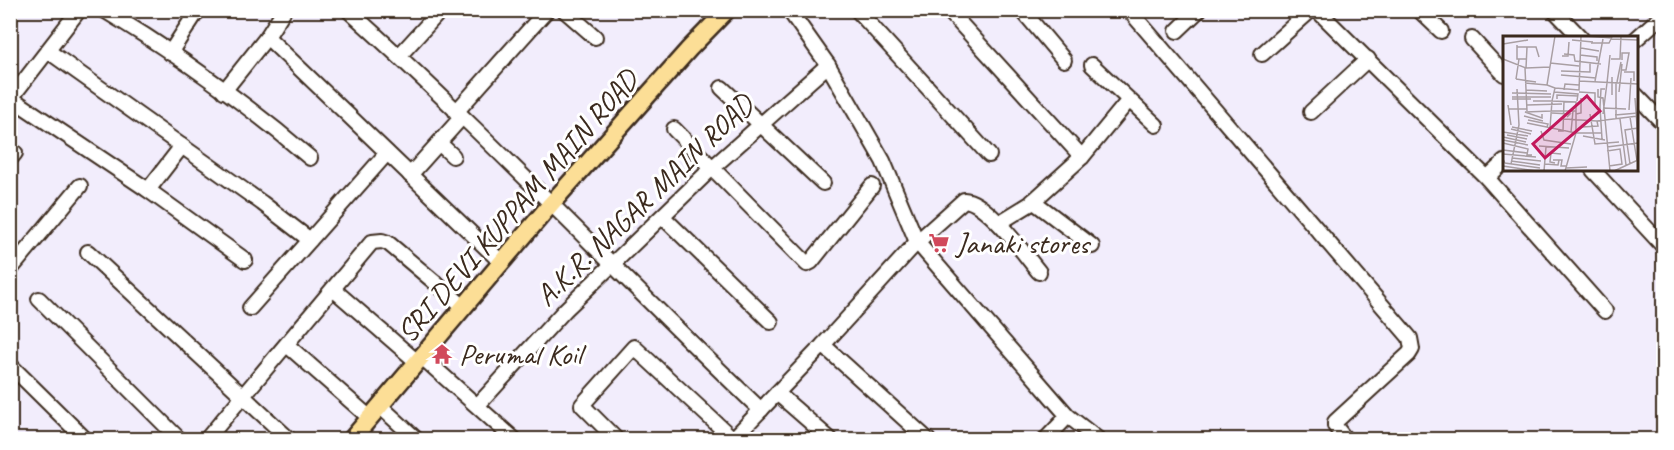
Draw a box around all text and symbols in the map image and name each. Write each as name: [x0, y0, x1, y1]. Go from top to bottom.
inset map: [1503, 36, 1638, 171]
street label: SRI DEVI KUPPAM MAIN ROAD: [388, 60, 648, 350]
street label: A.K.R. NAGAR MAIN ROAD: [527, 84, 763, 314]
place label: Janaki stores: [954, 224, 1092, 262]
supermarket icon: Janaki stores: [927, 231, 951, 255]
place label: Perumal Koil: [459, 335, 587, 373]
temple icon: Perumal Koil: [430, 342, 454, 366]

